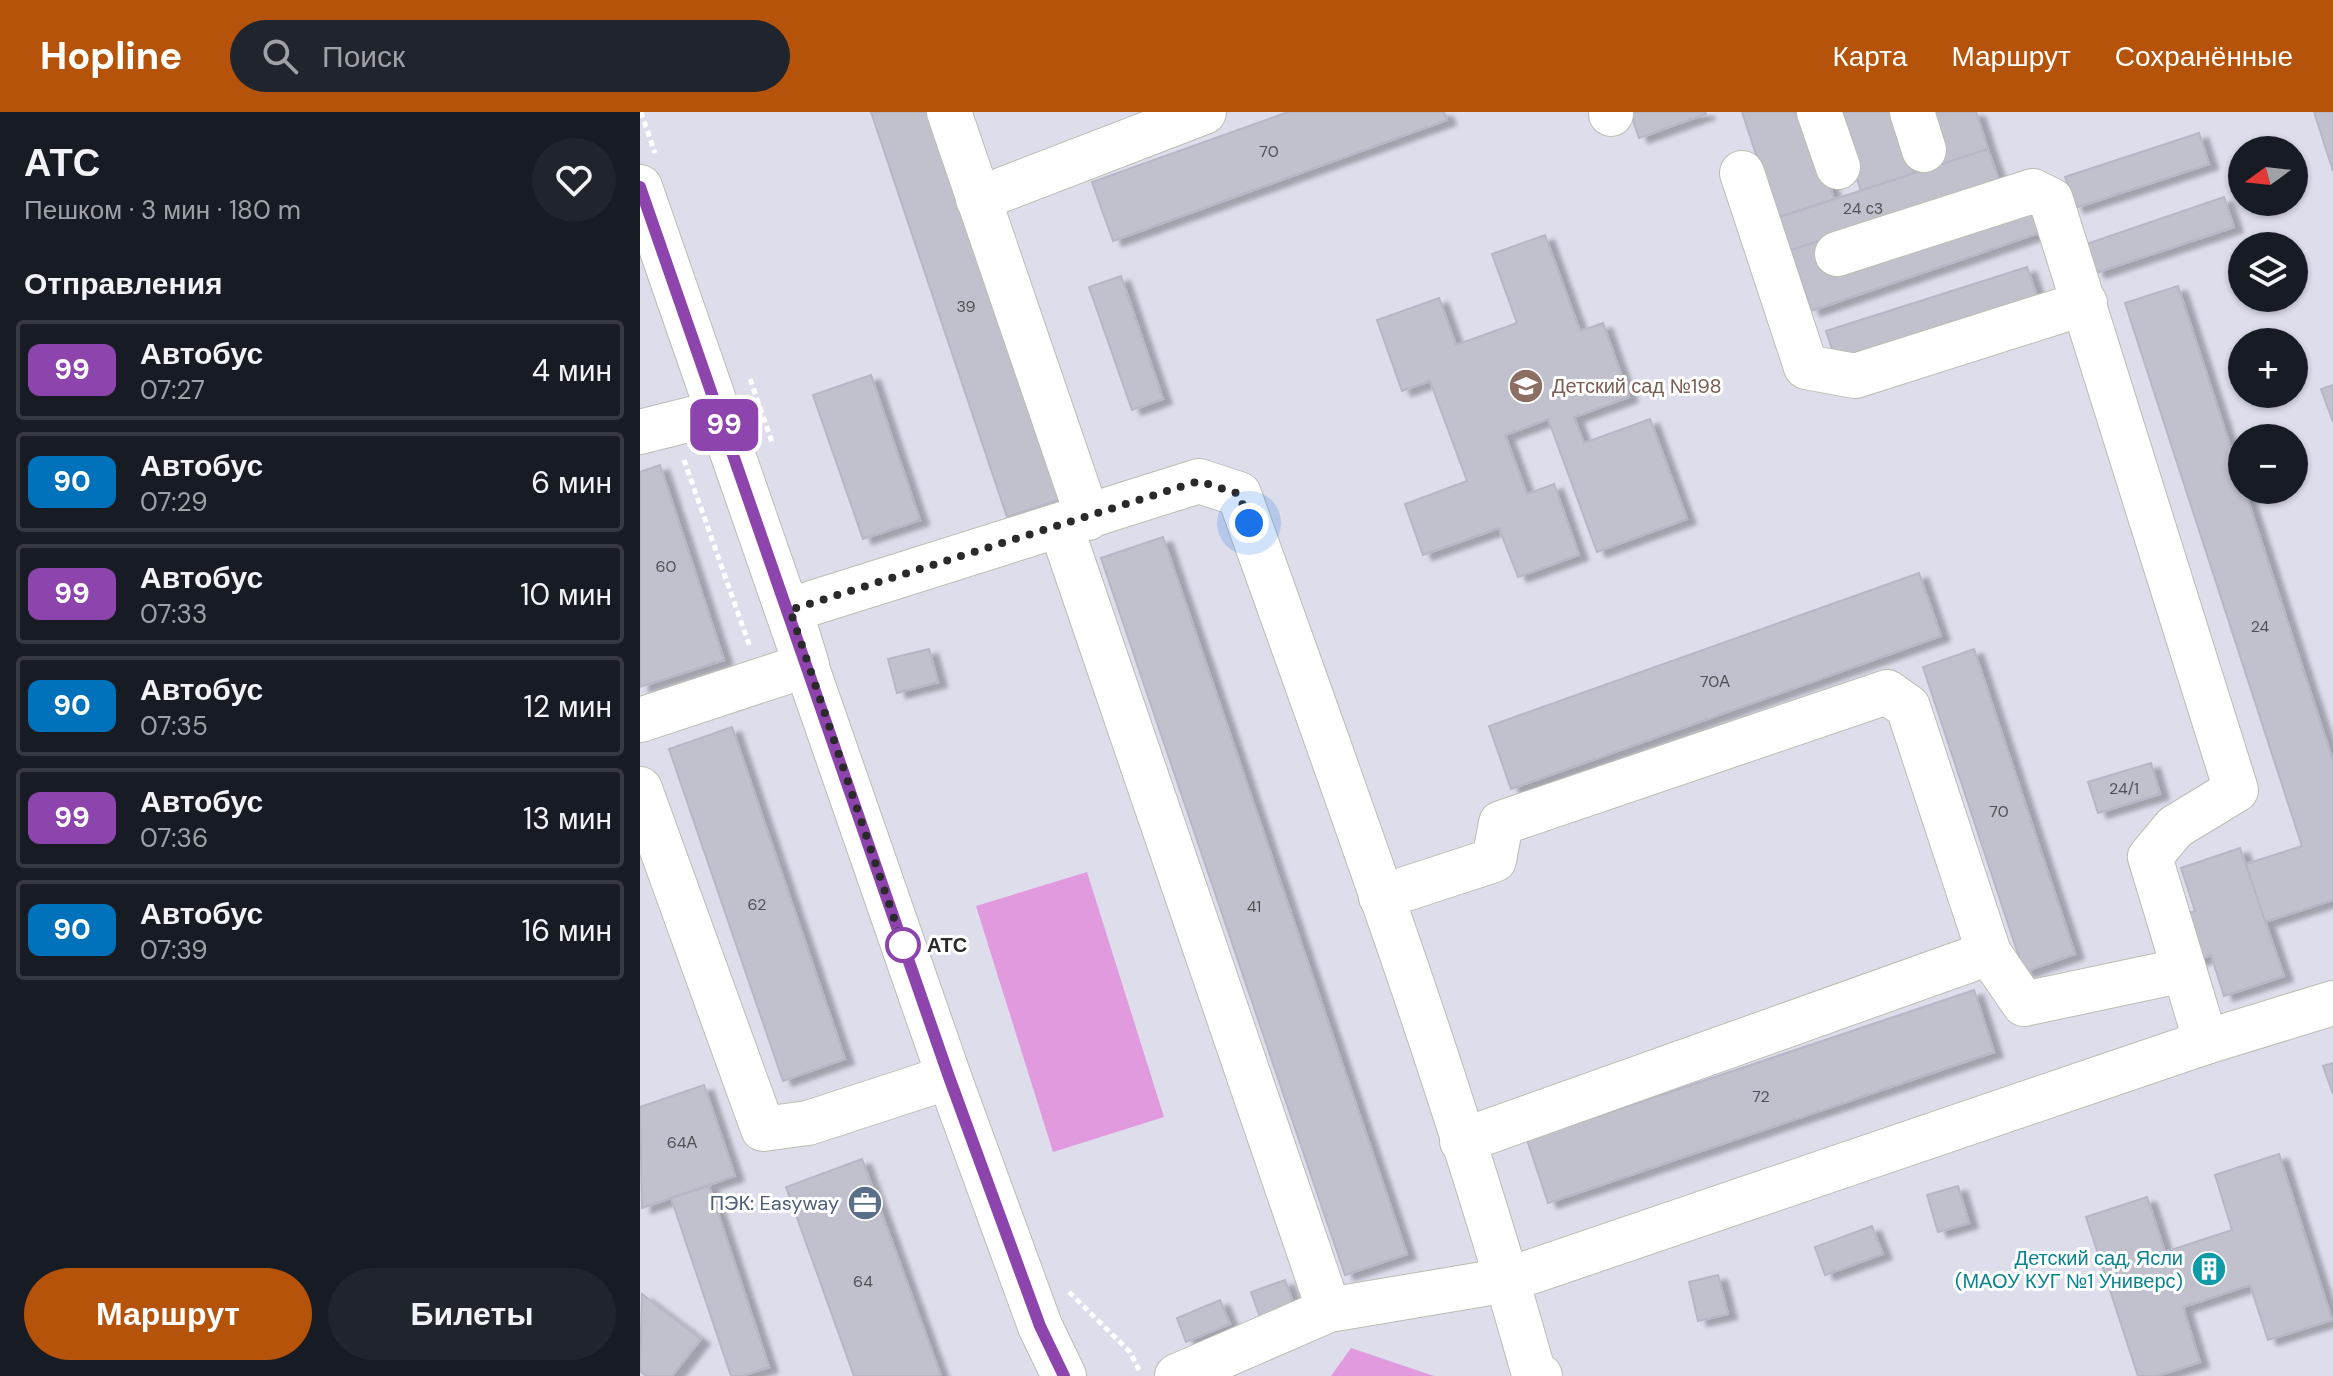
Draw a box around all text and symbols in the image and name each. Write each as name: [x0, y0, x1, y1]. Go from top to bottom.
search box: [230, 20, 790, 92]
text: Hopline: [40, 31, 182, 81]
icon: search: [258, 34, 302, 78]
text: Поиск: [322, 37, 405, 76]
text: Карта: [1832, 38, 1907, 75]
text: Маршрут: [1951, 38, 2071, 75]
text: Сохранённые: [2115, 38, 2293, 75]
north arrow: [2228, 136, 2308, 216]
map controls: [2228, 136, 2308, 504]
text: АТС: [24, 138, 100, 188]
button: heart: [532, 138, 616, 222]
house number: 70: [1259, 141, 1279, 162]
text: Пешком · 3 мин · 180 m: [24, 193, 301, 227]
house number: 24 с3: [1843, 198, 1883, 219]
button: layers: [2228, 232, 2308, 312]
text: Отправления: [24, 264, 223, 303]
house number: 39: [956, 296, 976, 317]
button: +: [2228, 328, 2308, 408]
text: Автобус: [140, 334, 263, 373]
text: 99: [54, 351, 90, 388]
text: 4 мин: [532, 351, 612, 390]
school or university icon: Детский сад №198: [1507, 367, 1545, 405]
text: 07:27: [140, 373, 205, 407]
place label: Детский сад №198: [1552, 373, 1722, 399]
line badge: 99: [688, 399, 760, 451]
text: 99: [706, 406, 742, 443]
button: −: [2228, 424, 2308, 504]
text: Автобус: [140, 446, 263, 485]
text: 90: [53, 463, 91, 500]
text: 6 мин: [531, 463, 612, 502]
text: 07:29: [140, 485, 208, 519]
your location: [1229, 503, 1269, 543]
house number: 60: [656, 556, 677, 577]
text: Автобус: [140, 558, 263, 597]
text: 99: [54, 575, 90, 612]
text: 10 мин: [520, 575, 612, 614]
text: 07:33: [140, 597, 207, 631]
house number: 24: [2251, 616, 2270, 637]
text: Автобус: [140, 670, 263, 709]
house number: 70А: [1700, 671, 1730, 692]
text: 90: [53, 687, 91, 724]
text: 12 мин: [523, 687, 612, 726]
text: 07:35: [140, 709, 208, 743]
house number: 24/1: [2109, 778, 2139, 799]
text: Автобус: [140, 782, 263, 821]
text: 99: [54, 799, 90, 836]
text: 13 мин: [523, 799, 612, 838]
house number: 70: [1989, 801, 2009, 822]
text: 07:36: [140, 821, 208, 855]
text: Автобус: [140, 894, 263, 933]
house number: 62: [748, 894, 766, 915]
house number: 41: [1247, 896, 1261, 917]
text: 90: [53, 911, 91, 948]
text: 16 мин: [522, 911, 612, 950]
marker: АТС: [886, 928, 920, 962]
place label: АТС: [927, 932, 967, 958]
text: 07:39: [140, 933, 208, 967]
house number: 72: [1752, 1086, 1770, 1107]
house number: 64А: [667, 1132, 698, 1153]
office icon: ПЭК: Easyway: [846, 1184, 884, 1222]
place label: ПЭК: Easyway: [710, 1190, 839, 1216]
place label: Детский сад, Ясли (МАОУ КУГ №1 Универс): [1955, 1245, 2183, 1294]
building icon: Детский сад, Ясли (МАОУ КУГ №1 Универс): [2190, 1250, 2228, 1288]
button: Маршрут: [24, 1268, 312, 1360]
button: Билеты: [328, 1268, 616, 1360]
house number: 64: [853, 1271, 873, 1292]

